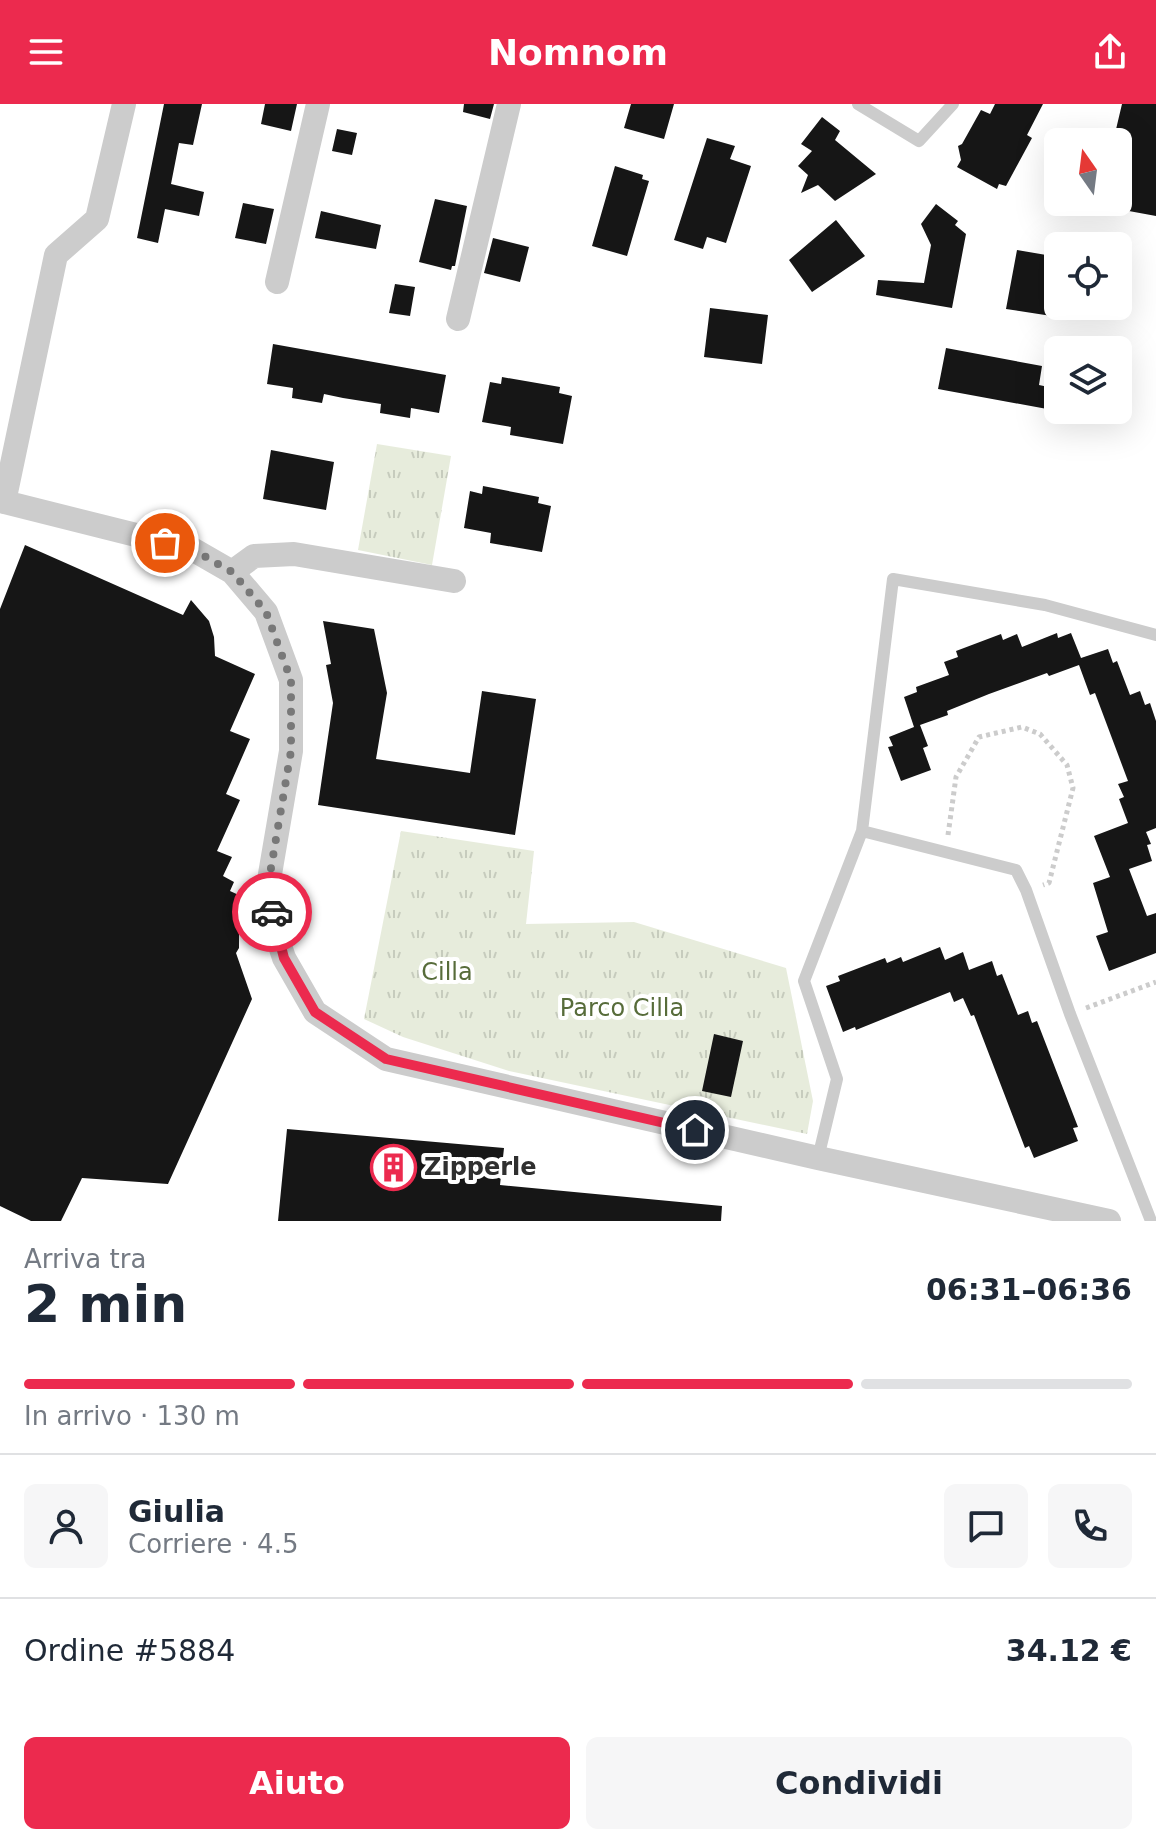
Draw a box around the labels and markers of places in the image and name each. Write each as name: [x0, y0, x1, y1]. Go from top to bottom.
pin: [131, 509, 199, 577]
pin: [661, 1096, 729, 1164]
building icon: Zipperle: [369, 1143, 417, 1191]
place label: Zipperle: [424, 1153, 537, 1181]

